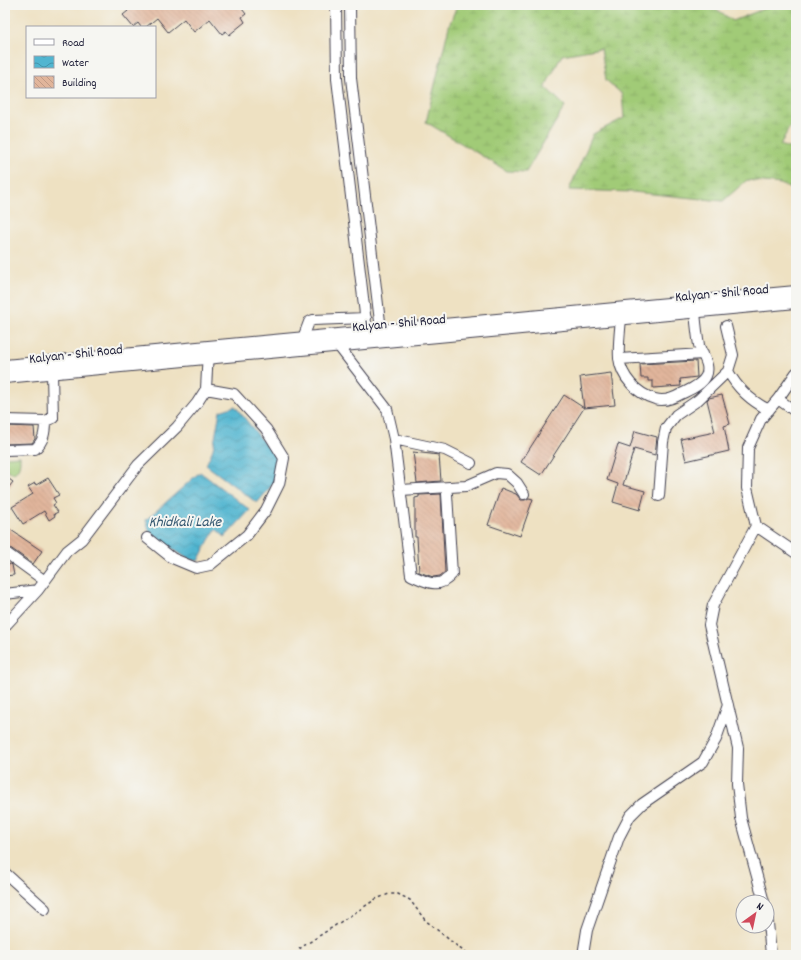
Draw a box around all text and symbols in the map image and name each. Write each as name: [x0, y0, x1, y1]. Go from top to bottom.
legend: [26, 26, 156, 98]
text: Road: [62, 35, 84, 52]
text: Water: [62, 55, 89, 72]
text: Building: [62, 75, 97, 92]
street label: Kalyan - Shil Road: [674, 280, 770, 308]
street label: Kalyan - Shil Road: [351, 310, 447, 338]
street label: Kalyan - Shil Road: [28, 340, 124, 370]
water label: Khidkali Lake: [149, 512, 223, 534]
north arrow: [735, 894, 775, 934]
text: N: [753, 899, 766, 916]

